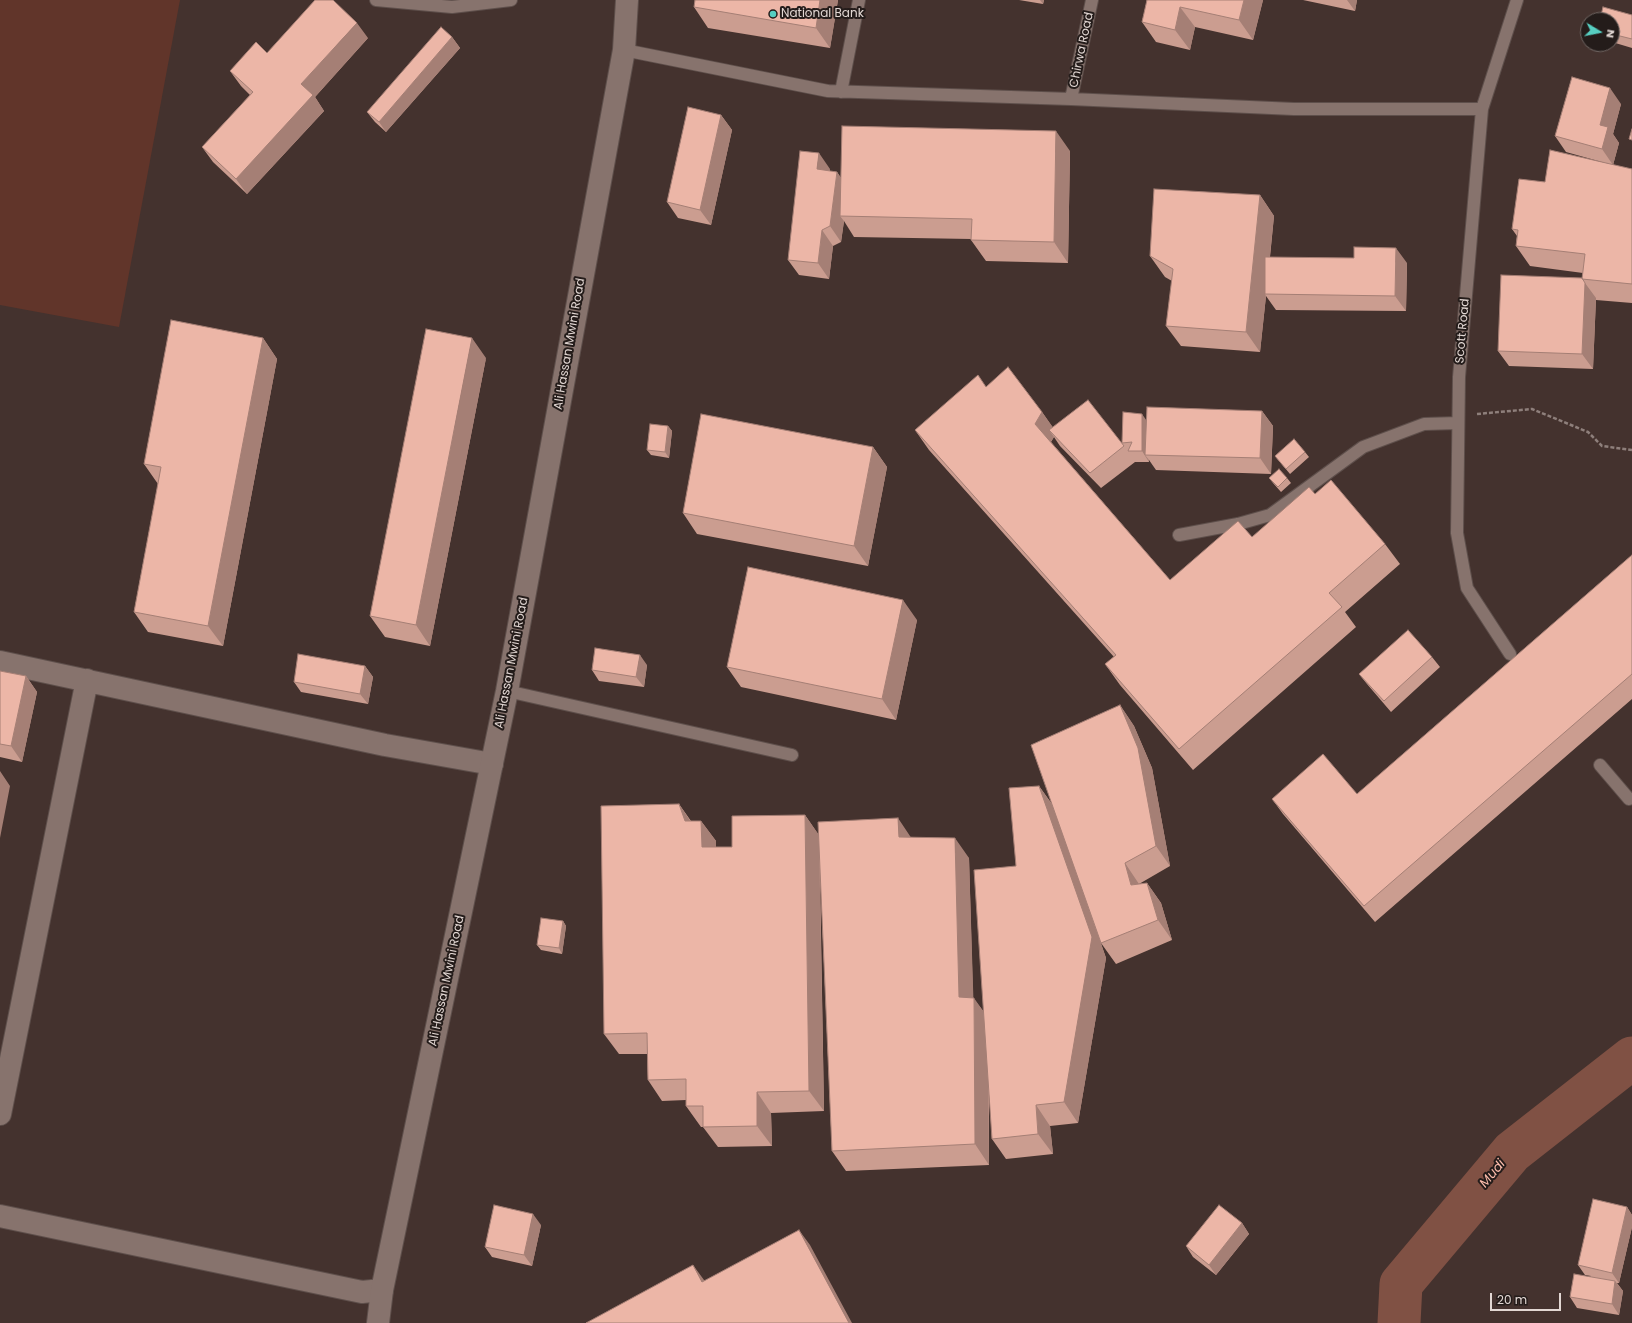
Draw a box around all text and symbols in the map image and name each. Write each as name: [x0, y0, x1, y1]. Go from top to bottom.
place label: National Bank: [781, 7, 864, 21]
marker: National Bank: [768, 9, 778, 19]
street label: Chirwa Road: [1067, 11, 1097, 89]
north arrow: [1580, 12, 1620, 52]
text: N: [1602, 28, 1619, 39]
street label: Ali Hassan Mwini Road: [551, 277, 589, 411]
street label: Scott Road: [1453, 298, 1473, 364]
street label: Ali Hassan Mwini Road: [492, 596, 532, 730]
street label: Ali Hassan Mwini Road: [426, 914, 468, 1048]
water label: Mudi: [1477, 1157, 1509, 1191]
scale bar: [1492, 1285, 1563, 1311]
text: 20 m: [1497, 1291, 1527, 1308]

